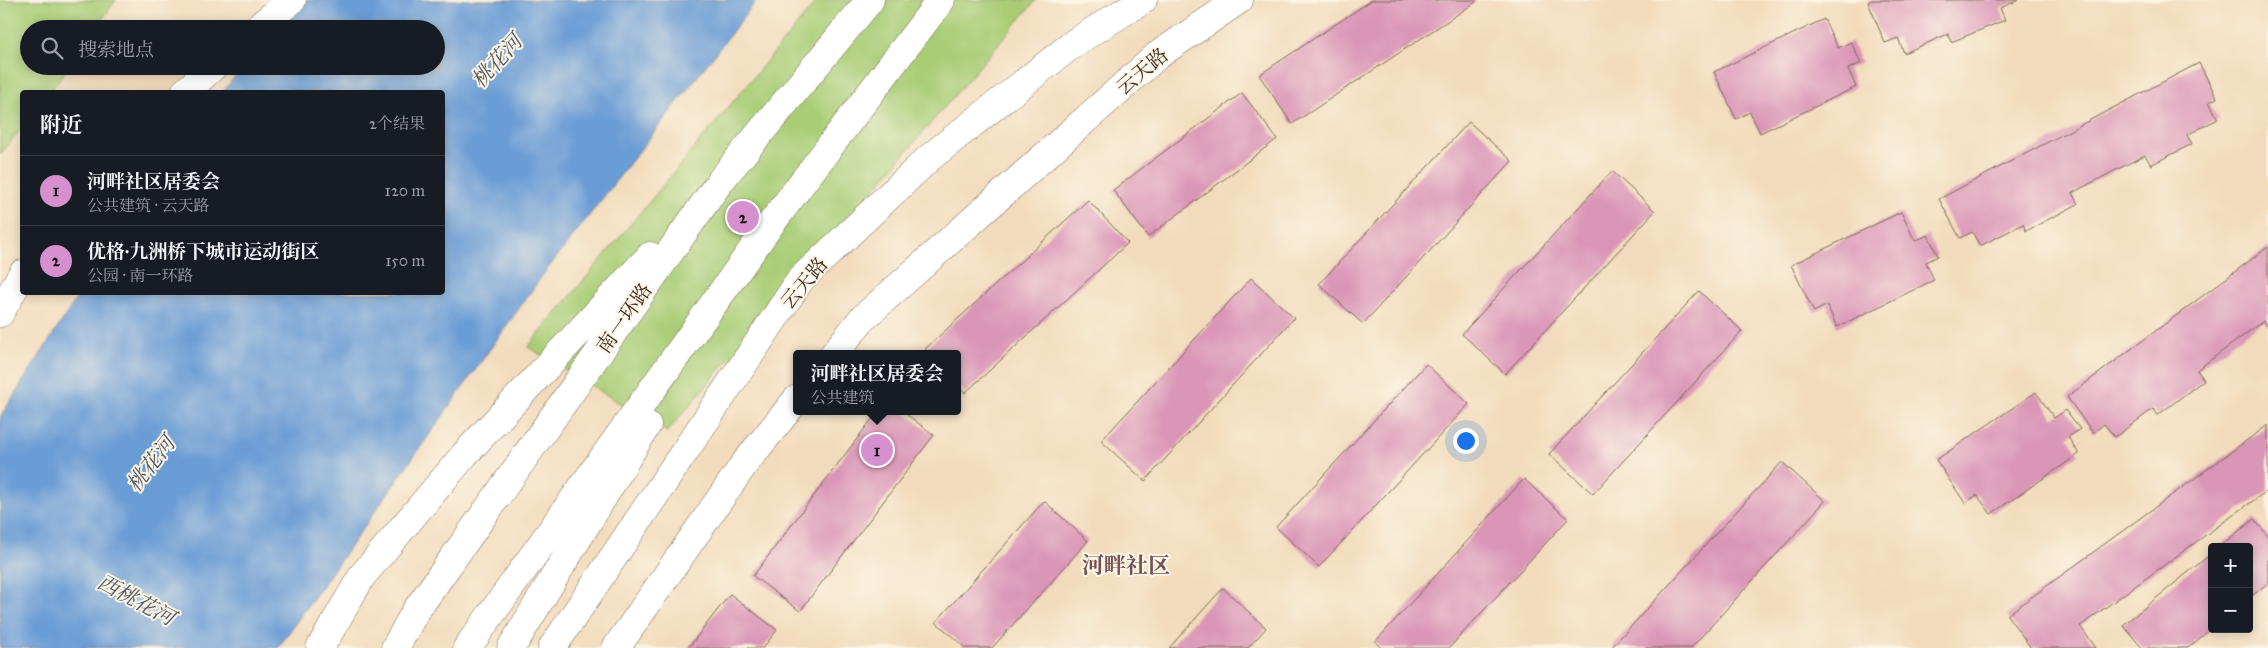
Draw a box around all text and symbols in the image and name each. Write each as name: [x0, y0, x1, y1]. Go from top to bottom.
search box: [20, 20, 445, 75]
water label: 桃花河: [466, 26, 530, 93]
icon: search: [38, 34, 66, 62]
text: 搜索地点: [78, 38, 154, 61]
street label: 云天路: [1111, 43, 1173, 99]
text: 附近: [40, 112, 82, 138]
text: 2个结果: [369, 114, 425, 133]
text: 河畔社区居委会: [87, 170, 220, 193]
text: 1: [53, 181, 59, 200]
text: 120 m: [385, 181, 425, 200]
text: 公共建筑 · 云天路: [87, 196, 209, 215]
pin: 2: [727, 198, 759, 236]
text: 优格·九洲桥下城市运动街区: [87, 240, 319, 263]
text: 2: [52, 251, 60, 270]
text: 150 m: [385, 251, 425, 270]
street label: 云天路: [776, 252, 832, 314]
text: 公园 · 南一环路: [87, 266, 193, 285]
street label: 南一环路: [591, 278, 657, 358]
popup: [793, 350, 961, 415]
text: 河畔社区居委会: [810, 362, 944, 385]
text: 公共建筑: [810, 388, 875, 407]
water label: 桃花河: [121, 428, 183, 497]
your location: [1453, 428, 1479, 454]
pin: 1: [861, 431, 893, 469]
map controls: [2208, 543, 2253, 633]
button: +: [2208, 543, 2253, 588]
district label: 河畔社区: [1082, 552, 1170, 579]
water label: 西桃花河: [93, 569, 183, 633]
button: −: [2208, 588, 2253, 633]

